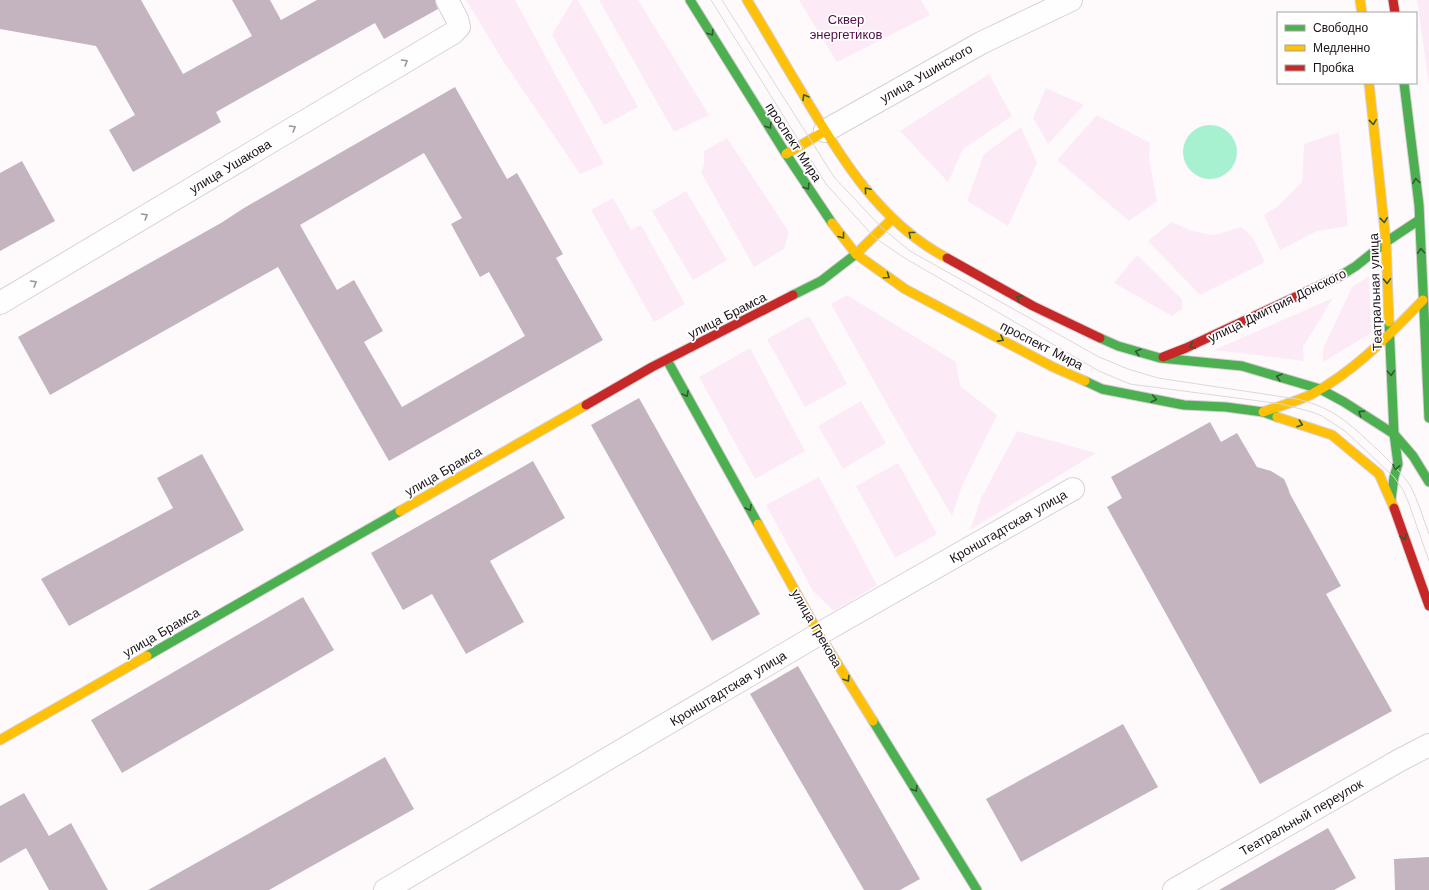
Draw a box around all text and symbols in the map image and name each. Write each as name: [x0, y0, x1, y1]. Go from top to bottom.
park label: Сквер энергетиков: [810, 12, 882, 42]
legend: [1277, 12, 1417, 84]
text: Свободно: [1313, 21, 1368, 35]
one-way arrow: [706, 29, 713, 36]
street label: улица Ушинского: [877, 41, 975, 106]
text: Медленно: [1313, 41, 1370, 55]
one-way arrow: [401, 59, 408, 66]
text: Пробка: [1313, 61, 1354, 75]
one-way arrow: [803, 94, 810, 101]
street label: проспект Мира: [762, 100, 825, 185]
one-way arrow: [1369, 119, 1378, 125]
one-way arrow: [764, 122, 771, 129]
one-way arrow: [289, 126, 296, 133]
street label: улица Ушакова: [187, 136, 274, 197]
one-way arrow: [1412, 178, 1421, 184]
one-way arrow: [802, 182, 809, 189]
one-way arrow: [865, 187, 872, 194]
one-way arrow: [141, 214, 148, 221]
one-way arrow: [1379, 217, 1388, 223]
one-way arrow: [837, 232, 844, 239]
one-way arrow: [908, 232, 915, 239]
street label: Театральная улица: [1366, 232, 1385, 351]
one-way arrow: [1416, 248, 1425, 254]
street label: улица Дмитрия Донского: [1206, 265, 1349, 345]
one-way arrow: [883, 272, 890, 279]
one-way arrow: [1383, 278, 1392, 284]
one-way arrow: [29, 280, 36, 288]
street label: улица Брамса: [686, 289, 770, 342]
one-way arrow: [1016, 296, 1023, 303]
street label: проспект Мира: [998, 318, 1086, 373]
one-way arrow: [997, 335, 1004, 342]
one-way arrow: [1188, 341, 1196, 349]
one-way arrow: [1134, 348, 1141, 357]
one-way arrow: [1387, 370, 1395, 376]
one-way arrow: [1275, 373, 1282, 382]
one-way arrow: [682, 390, 689, 397]
one-way arrow: [1151, 395, 1158, 403]
one-way arrow: [1358, 410, 1365, 418]
one-way arrow: [1296, 419, 1303, 428]
street label: улица Брамса: [402, 443, 485, 499]
one-way arrow: [1392, 464, 1401, 470]
street label: Кронштадтская улица: [947, 486, 1070, 566]
one-way arrow: [745, 503, 752, 511]
one-way arrow: [1399, 533, 1408, 540]
street label: улица Грекова: [788, 586, 845, 671]
street label: улица Брамса: [120, 604, 203, 660]
street label: Кронштадтская улица: [667, 647, 790, 729]
one-way arrow: [842, 675, 849, 682]
street label: Театральный переулок: [1237, 776, 1366, 859]
one-way arrow: [910, 785, 918, 792]

